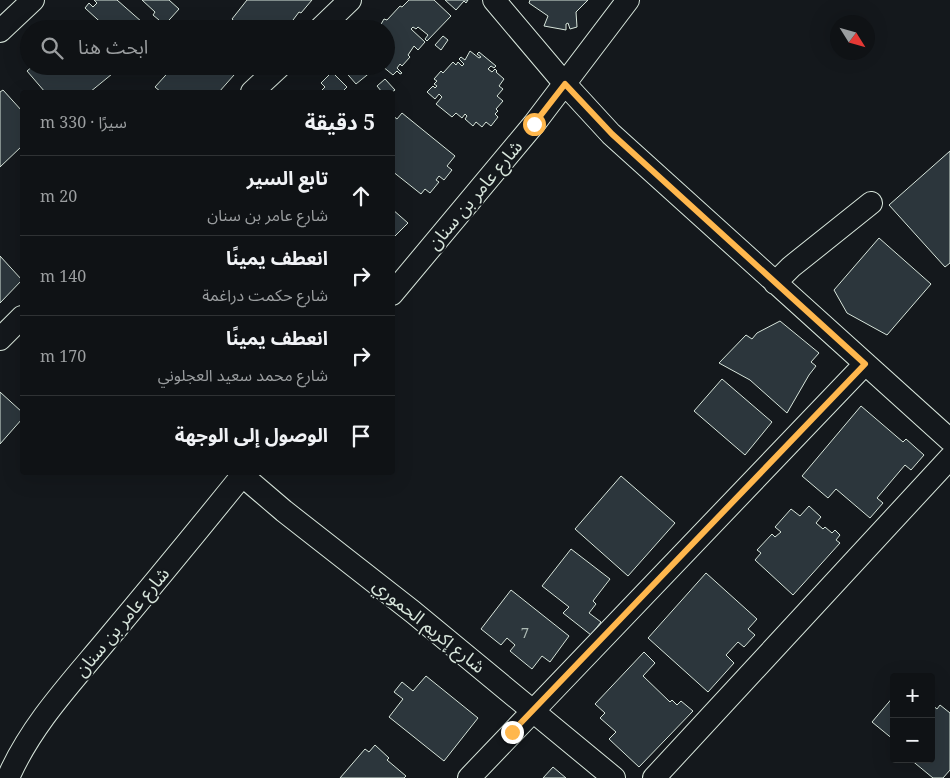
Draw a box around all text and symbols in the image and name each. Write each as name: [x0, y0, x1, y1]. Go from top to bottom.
north arrow: [830, 15, 875, 60]
search box: [20, 20, 395, 75]
icon: search: [38, 34, 66, 62]
text: ابحث هنا: [78, 34, 148, 60]
text: 5 دقيقة: [305, 108, 375, 136]
text: سيرًا · 330 m: [40, 111, 127, 133]
route start: [523, 113, 546, 136]
street label: شارع عامر بن سنان: [421, 135, 529, 256]
text: تابع السير: [247, 165, 328, 191]
icon: ahead: [347, 182, 375, 210]
text: 20 m: [40, 185, 77, 207]
text: شارع عامر بن سنان: [207, 204, 328, 226]
text: انعطف يمينًا: [226, 245, 328, 271]
icon: right: [347, 262, 375, 290]
text: 140 m: [40, 265, 86, 287]
text: شارع حكمت دراغمة: [202, 284, 328, 306]
text: انعطف يمينًا: [226, 325, 328, 351]
icon: right: [347, 342, 375, 370]
text: 170 m: [40, 345, 86, 367]
text: شارع محمد سعيد العجلوني: [158, 364, 328, 386]
text: الوصول إلى الوجهة: [175, 422, 328, 448]
icon: arrive: [347, 422, 375, 450]
street label: شارع عامر بن سنان: [68, 562, 176, 683]
street label: شارع إكريم الحموري: [367, 573, 491, 680]
house number: 7: [521, 622, 529, 642]
map controls: [890, 673, 935, 763]
button: +: [890, 673, 935, 718]
button: −: [890, 718, 935, 763]
route end: [501, 721, 524, 744]

